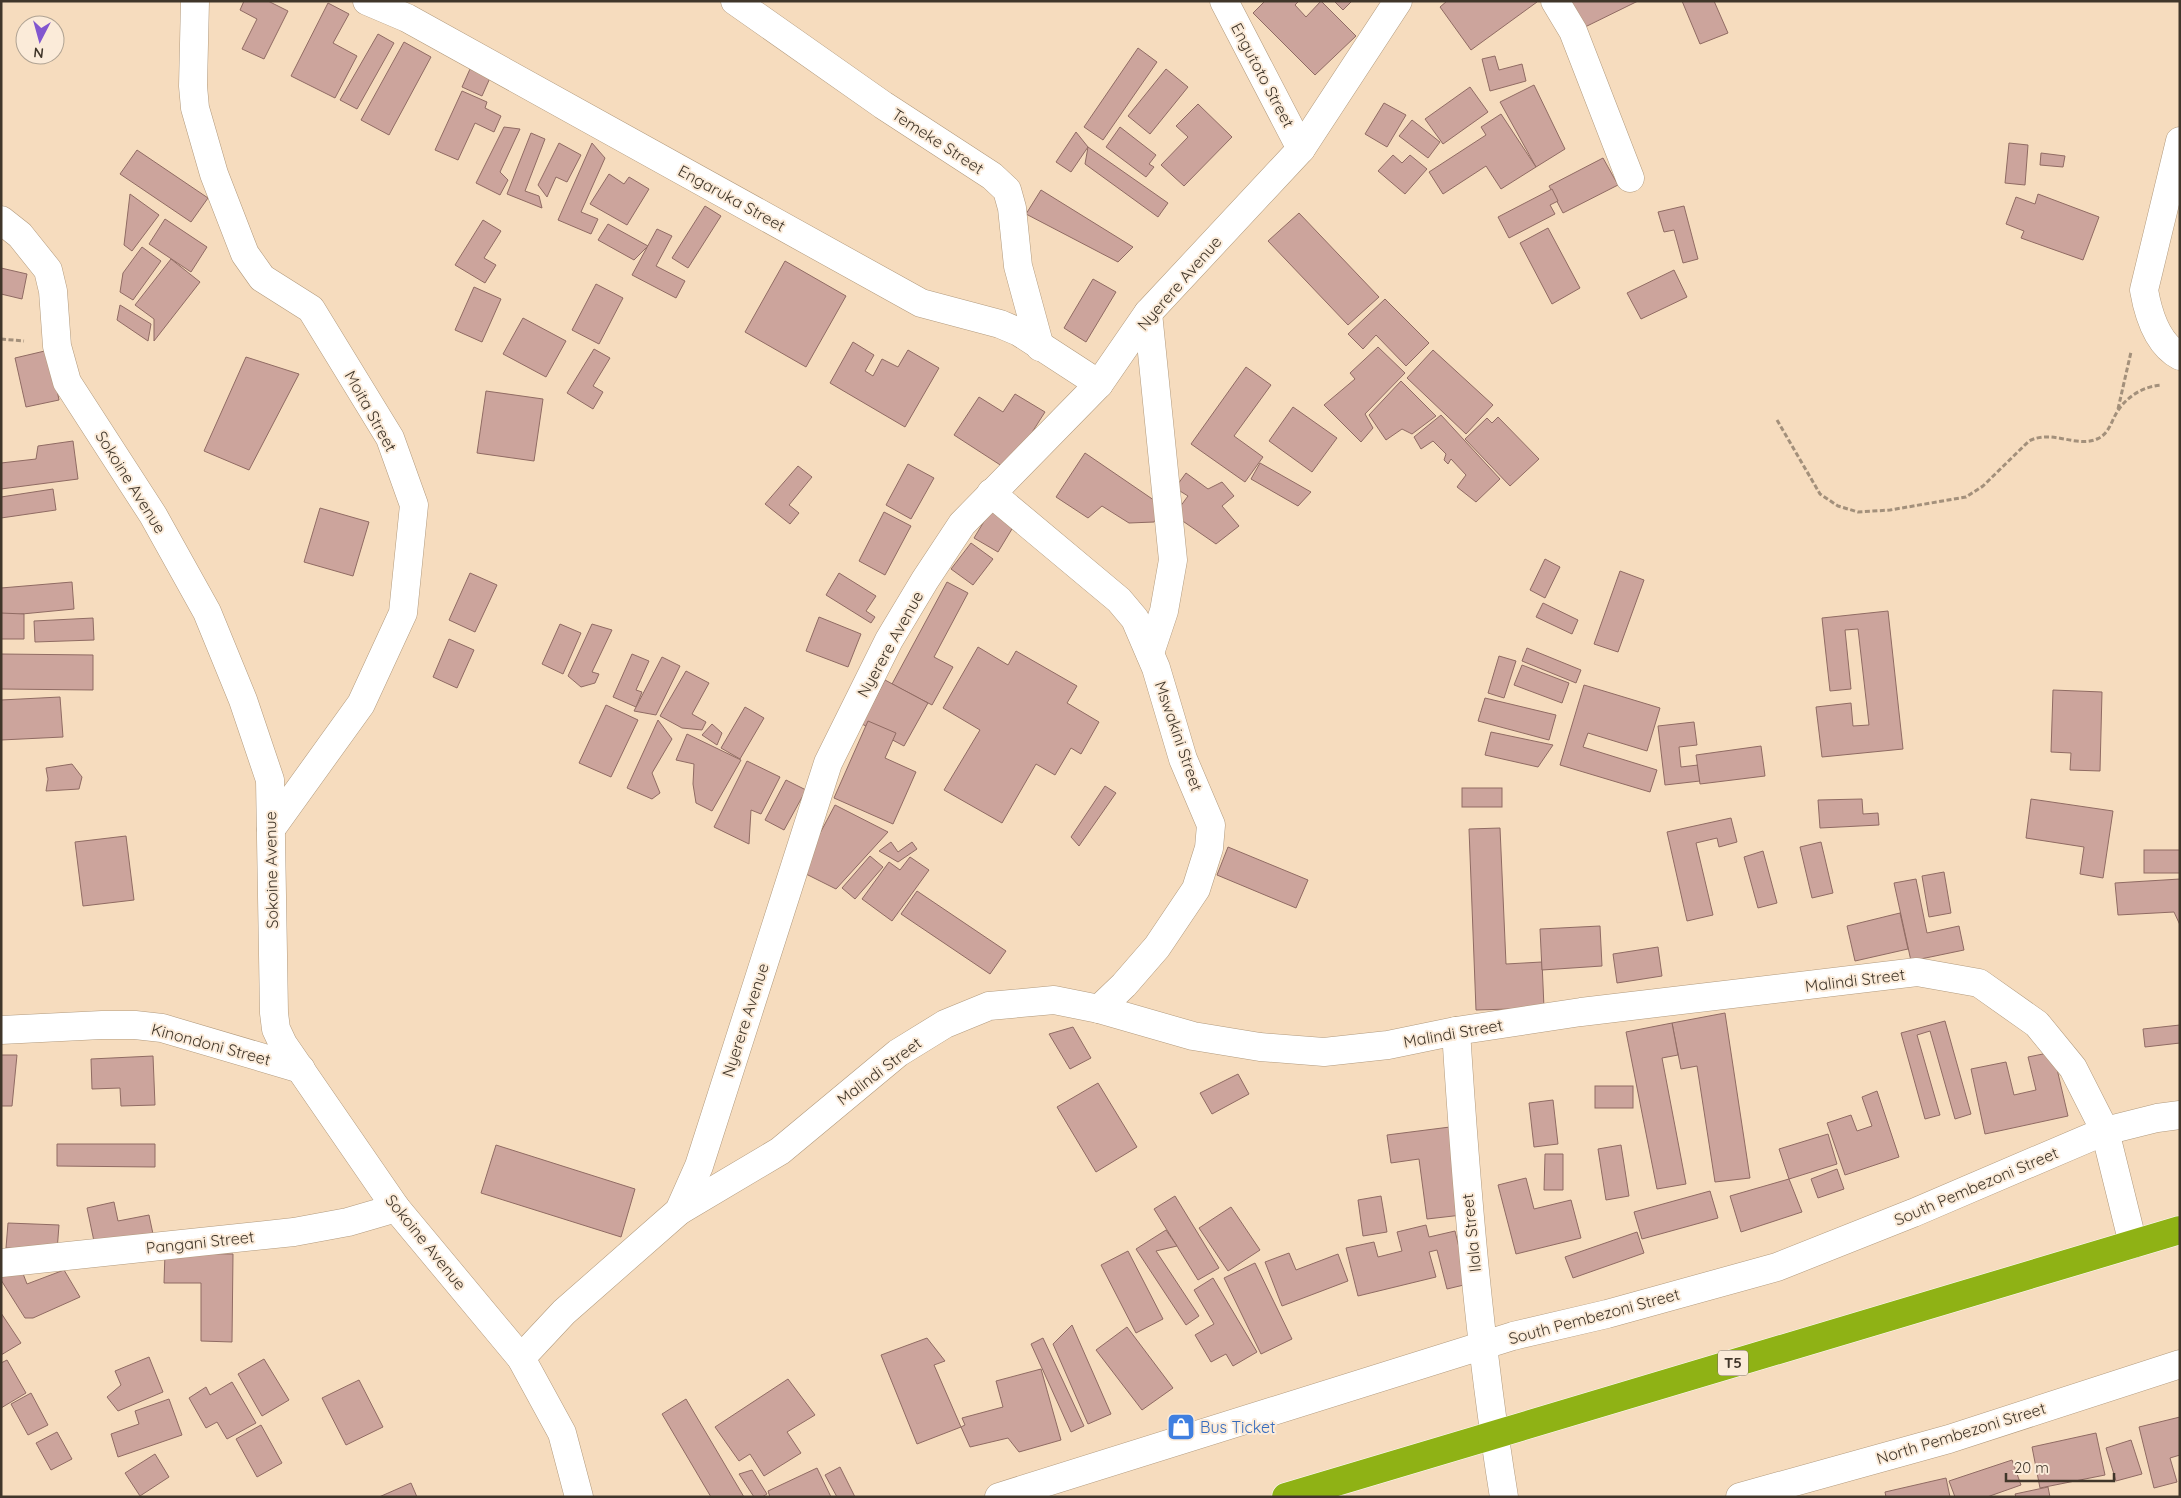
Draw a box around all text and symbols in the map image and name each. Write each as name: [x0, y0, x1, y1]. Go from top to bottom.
north arrow: [15, 15, 65, 65]
street label: Engutoto Street: [1227, 19, 1299, 131]
text: N: [33, 43, 45, 62]
street label: Temeke Street: [888, 104, 988, 178]
street label: Engaruka Street: [675, 160, 789, 236]
street label: Nyerere Avenue: [1133, 232, 1225, 334]
street label: Moita Street: [341, 367, 401, 455]
street label: Sokoine Avenue: [91, 427, 171, 537]
street label: Nyerere Avenue: [853, 587, 927, 701]
street label: Mswakini Street: [1151, 678, 1207, 794]
street label: Sokoine Avenue: [260, 811, 282, 929]
street label: Nyerere Avenue: [717, 961, 773, 1079]
street label: Malindi Street: [1804, 964, 1906, 996]
street label: Malindi Street: [1402, 1014, 1504, 1052]
street label: Kinondoni Street: [149, 1018, 273, 1070]
street label: Malindi Street: [833, 1033, 925, 1109]
street label: South Pembezoni Street: [1891, 1142, 2061, 1230]
street label: Sokoine Avenue: [381, 1190, 471, 1294]
street label: Ilala Street: [1457, 1193, 1485, 1273]
street label: Pangani Street: [145, 1226, 255, 1258]
street label: South Pembezoni Street: [1506, 1284, 1682, 1348]
road number: T5: [1718, 1350, 1748, 1376]
street label: North Pembezoni Street: [1874, 1398, 2048, 1468]
shop icon: Bus Ticket: [1166, 1412, 1196, 1442]
place label: Bus Ticket: [1200, 1417, 1275, 1437]
scale bar: [2006, 1450, 2114, 1482]
text: 20 m: [2014, 1458, 2049, 1477]

